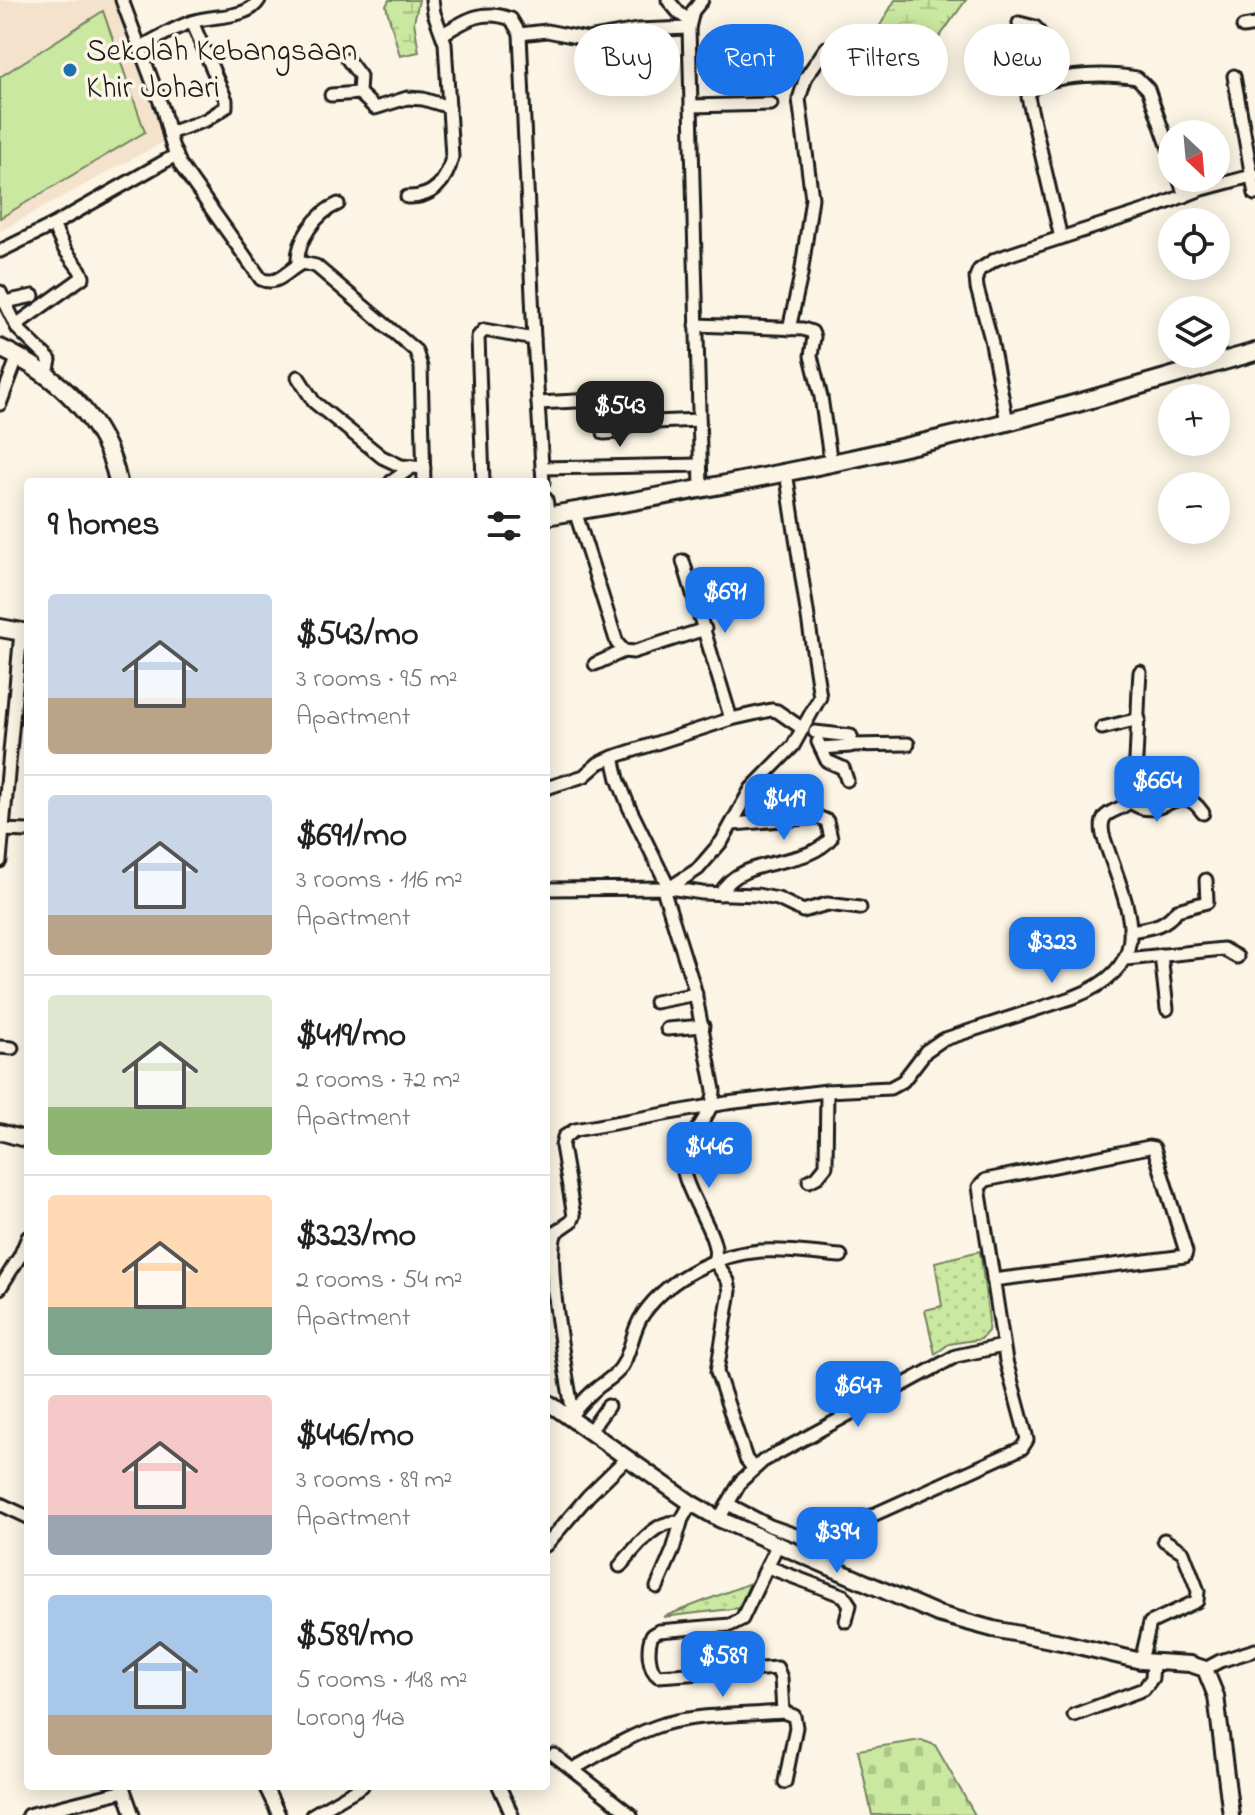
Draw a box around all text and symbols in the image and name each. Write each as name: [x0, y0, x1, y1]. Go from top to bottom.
chip: Buy: [574, 24, 680, 96]
chip: Rent: [696, 24, 804, 96]
chip: Filters: [820, 24, 948, 96]
chip: New: [964, 24, 1070, 96]
place label: Sekolah Kebangsaan Khir Johari: [86, 29, 357, 113]
marker: Sekolah Kebangsaan Khir Johari: [61, 61, 79, 79]
north arrow: [1158, 120, 1230, 192]
map controls: [1158, 120, 1230, 544]
button: locate: [1158, 208, 1230, 280]
button: layers: [1158, 296, 1230, 368]
pin: $543: [573, 381, 667, 449]
button: +: [1158, 384, 1230, 456]
text: $543: [594, 388, 646, 426]
button: −: [1158, 472, 1230, 544]
text: 9 homes: [48, 501, 160, 551]
icon: filters: [482, 504, 526, 548]
pin: $691: [678, 567, 772, 635]
text: $691: [703, 574, 747, 612]
text: $543/mo: [296, 611, 419, 661]
icon: home: [112, 626, 208, 722]
text: 3 rooms · 95 m²: [296, 661, 457, 699]
text: Apartment: [296, 699, 410, 737]
pin: $664: [1110, 756, 1204, 824]
text: $664: [1132, 763, 1182, 801]
pin: $419: [737, 774, 831, 842]
text: $419: [763, 781, 805, 819]
text: $691/mo: [296, 812, 407, 862]
icon: home: [112, 827, 208, 923]
text: 3 rooms · 116 m²: [296, 862, 463, 900]
text: Apartment: [296, 900, 410, 938]
pin: $323: [1005, 917, 1099, 985]
text: $323: [1027, 924, 1077, 962]
text: $419/mo: [296, 1012, 406, 1062]
icon: home: [112, 1027, 208, 1123]
text: 2 rooms · 72 m²: [296, 1062, 461, 1100]
text: Apartment: [296, 1100, 410, 1138]
pin: $446: [662, 1122, 756, 1190]
text: $446: [685, 1129, 733, 1167]
text: $323/mo: [296, 1212, 416, 1262]
icon: home: [112, 1227, 208, 1323]
text: 2 rooms · 54 m²: [296, 1262, 462, 1300]
text: Apartment: [296, 1300, 410, 1338]
pin: $647: [811, 1361, 905, 1429]
text: $647: [834, 1368, 882, 1406]
text: $446/mo: [296, 1412, 414, 1462]
icon: home: [112, 1427, 208, 1523]
text: 3 rooms · 89 m²: [296, 1462, 452, 1500]
text: Apartment: [296, 1500, 410, 1538]
pin: $394: [790, 1507, 884, 1575]
text: $394: [814, 1514, 860, 1552]
text: $589/mo: [296, 1612, 414, 1662]
icon: home: [112, 1627, 208, 1723]
pin: $589: [676, 1631, 770, 1699]
text: $589: [699, 1638, 747, 1676]
text: 5 rooms · 148 m²: [296, 1662, 468, 1700]
text: Lorong 14a: [296, 1700, 405, 1738]

